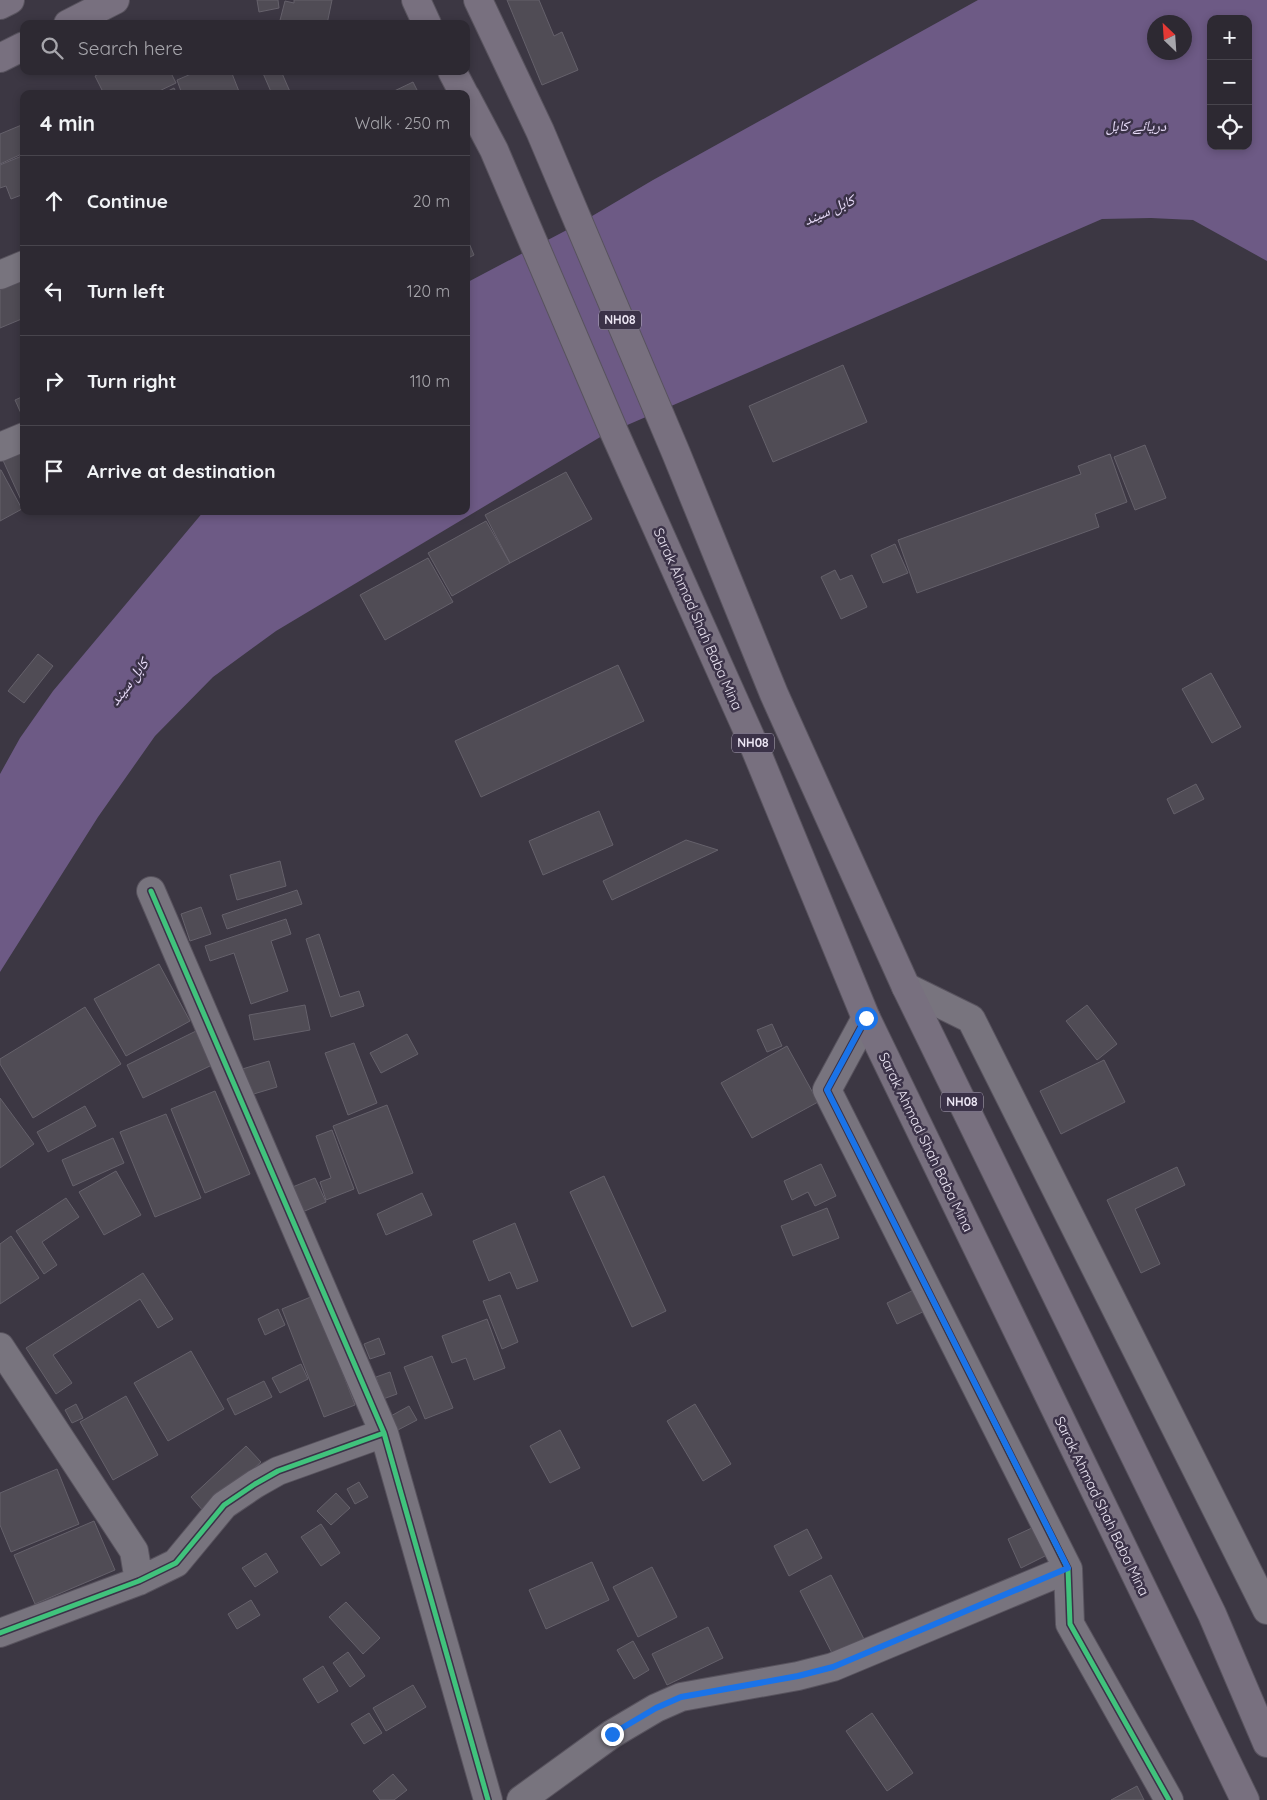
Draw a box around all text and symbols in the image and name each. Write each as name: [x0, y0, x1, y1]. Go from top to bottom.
north arrow: [1147, 15, 1192, 60]
map controls: [1207, 15, 1252, 150]
button: +: [1207, 15, 1252, 60]
search box: [20, 20, 470, 75]
icon: search: [38, 34, 66, 62]
text: Search here: [78, 36, 183, 60]
button: −: [1207, 60, 1252, 105]
button: locate: [1207, 105, 1252, 150]
text: 4 min: [40, 110, 95, 136]
text: Walk · 250 m: [355, 113, 450, 133]
water label: دریائے کابل: [1106, 116, 1167, 135]
icon: ahead: [40, 187, 68, 215]
text: Continue: [87, 189, 168, 213]
water label: کابل سيند: [800, 189, 860, 229]
text: 20 m: [413, 191, 450, 211]
icon: left: [40, 277, 68, 305]
text: Turn left: [87, 279, 165, 303]
text: 120 m: [407, 281, 450, 301]
road number: NH08: [599, 310, 641, 330]
icon: right: [40, 367, 68, 395]
text: Turn right: [87, 369, 176, 393]
text: 110 m: [410, 371, 450, 391]
icon: arrive: [40, 457, 68, 485]
text: Arrive at destination: [87, 459, 276, 483]
street label: Sarak Ahmad Shah Baba Mina: [650, 525, 746, 713]
water label: کابل سيند: [105, 652, 154, 709]
road number: NH08: [732, 734, 774, 752]
route start: [855, 1007, 878, 1030]
street label: Sarak Ahmad Shah Baba Mina: [875, 1049, 977, 1235]
road number: NH08: [941, 1092, 983, 1112]
street label: Sarak Ahmad Shah Baba Mina: [1051, 1413, 1153, 1599]
route end: [601, 1723, 624, 1746]

